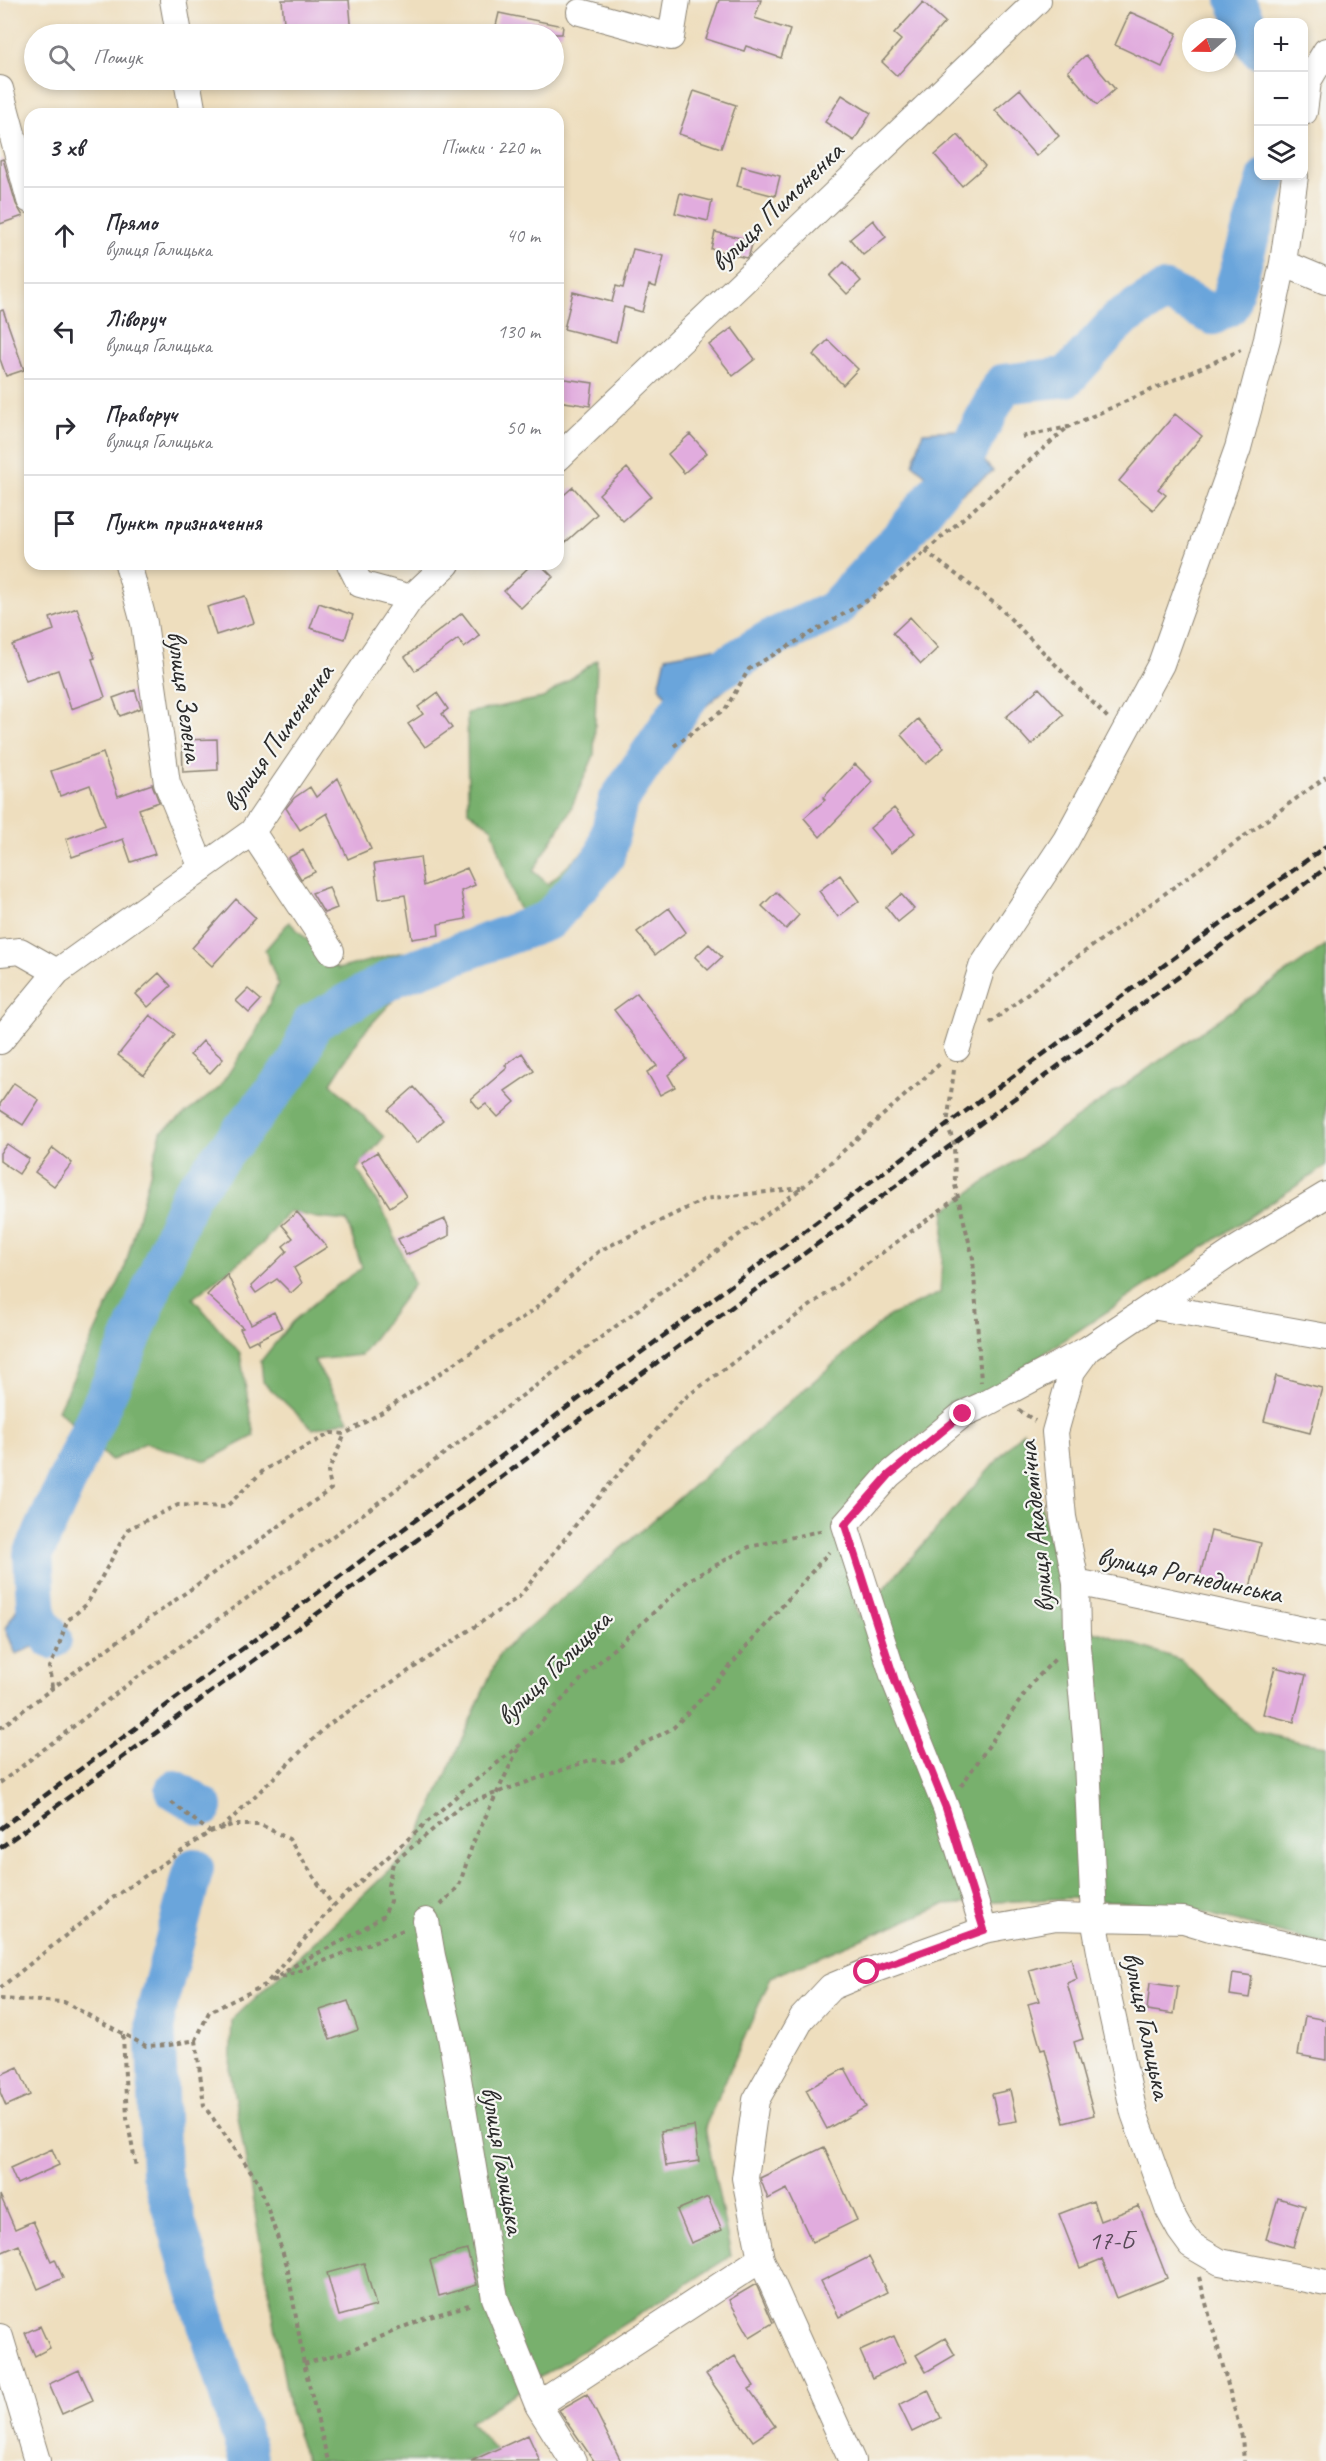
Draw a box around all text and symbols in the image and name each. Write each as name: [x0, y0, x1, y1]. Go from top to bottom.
north arrow: [1182, 18, 1236, 72]
map controls: [1254, 18, 1308, 180]
button: +: [1254, 18, 1308, 72]
search box: [24, 24, 564, 90]
icon: search: [45, 41, 78, 74]
text: Пошук: [93, 43, 142, 71]
button: −: [1254, 72, 1308, 126]
button: layers: [1254, 126, 1308, 180]
text: 3 хв: [48, 131, 83, 164]
street label: вулиця Пимоненка: [702, 133, 852, 279]
text: Пішки · 220 m: [441, 135, 540, 160]
text: Прямо: [105, 209, 157, 237]
icon: ahead: [48, 219, 81, 252]
text: 40 m: [506, 223, 540, 248]
text: вулиця Галицька: [105, 237, 212, 262]
text: Ліворуч: [105, 305, 165, 333]
icon: left: [48, 315, 81, 348]
text: 130 m: [497, 319, 540, 344]
text: вулиця Галицька: [105, 333, 212, 358]
text: Праворуч: [105, 401, 177, 429]
icon: right: [48, 411, 81, 444]
text: 50 m: [506, 415, 540, 440]
text: вулиця Галицька: [105, 429, 212, 454]
icon: arrive: [48, 507, 81, 540]
text: Пункт призначення: [105, 509, 262, 537]
street label: вулиця Зелена: [159, 628, 212, 766]
street label: вулиця Пимоненка: [214, 655, 342, 818]
route end: [949, 1400, 975, 1426]
street label: вулиця Академічна: [1009, 1437, 1062, 1615]
street label: вулиця Рогнединська: [1094, 1538, 1287, 1612]
street label: вулиця Галицька: [488, 1600, 620, 1733]
street label: вулиця Галицька: [1115, 1948, 1181, 2104]
route start: [853, 1958, 879, 1984]
street label: вулиця Галицька: [473, 2084, 534, 2239]
house number: 17-Б: [1088, 2224, 1137, 2257]

